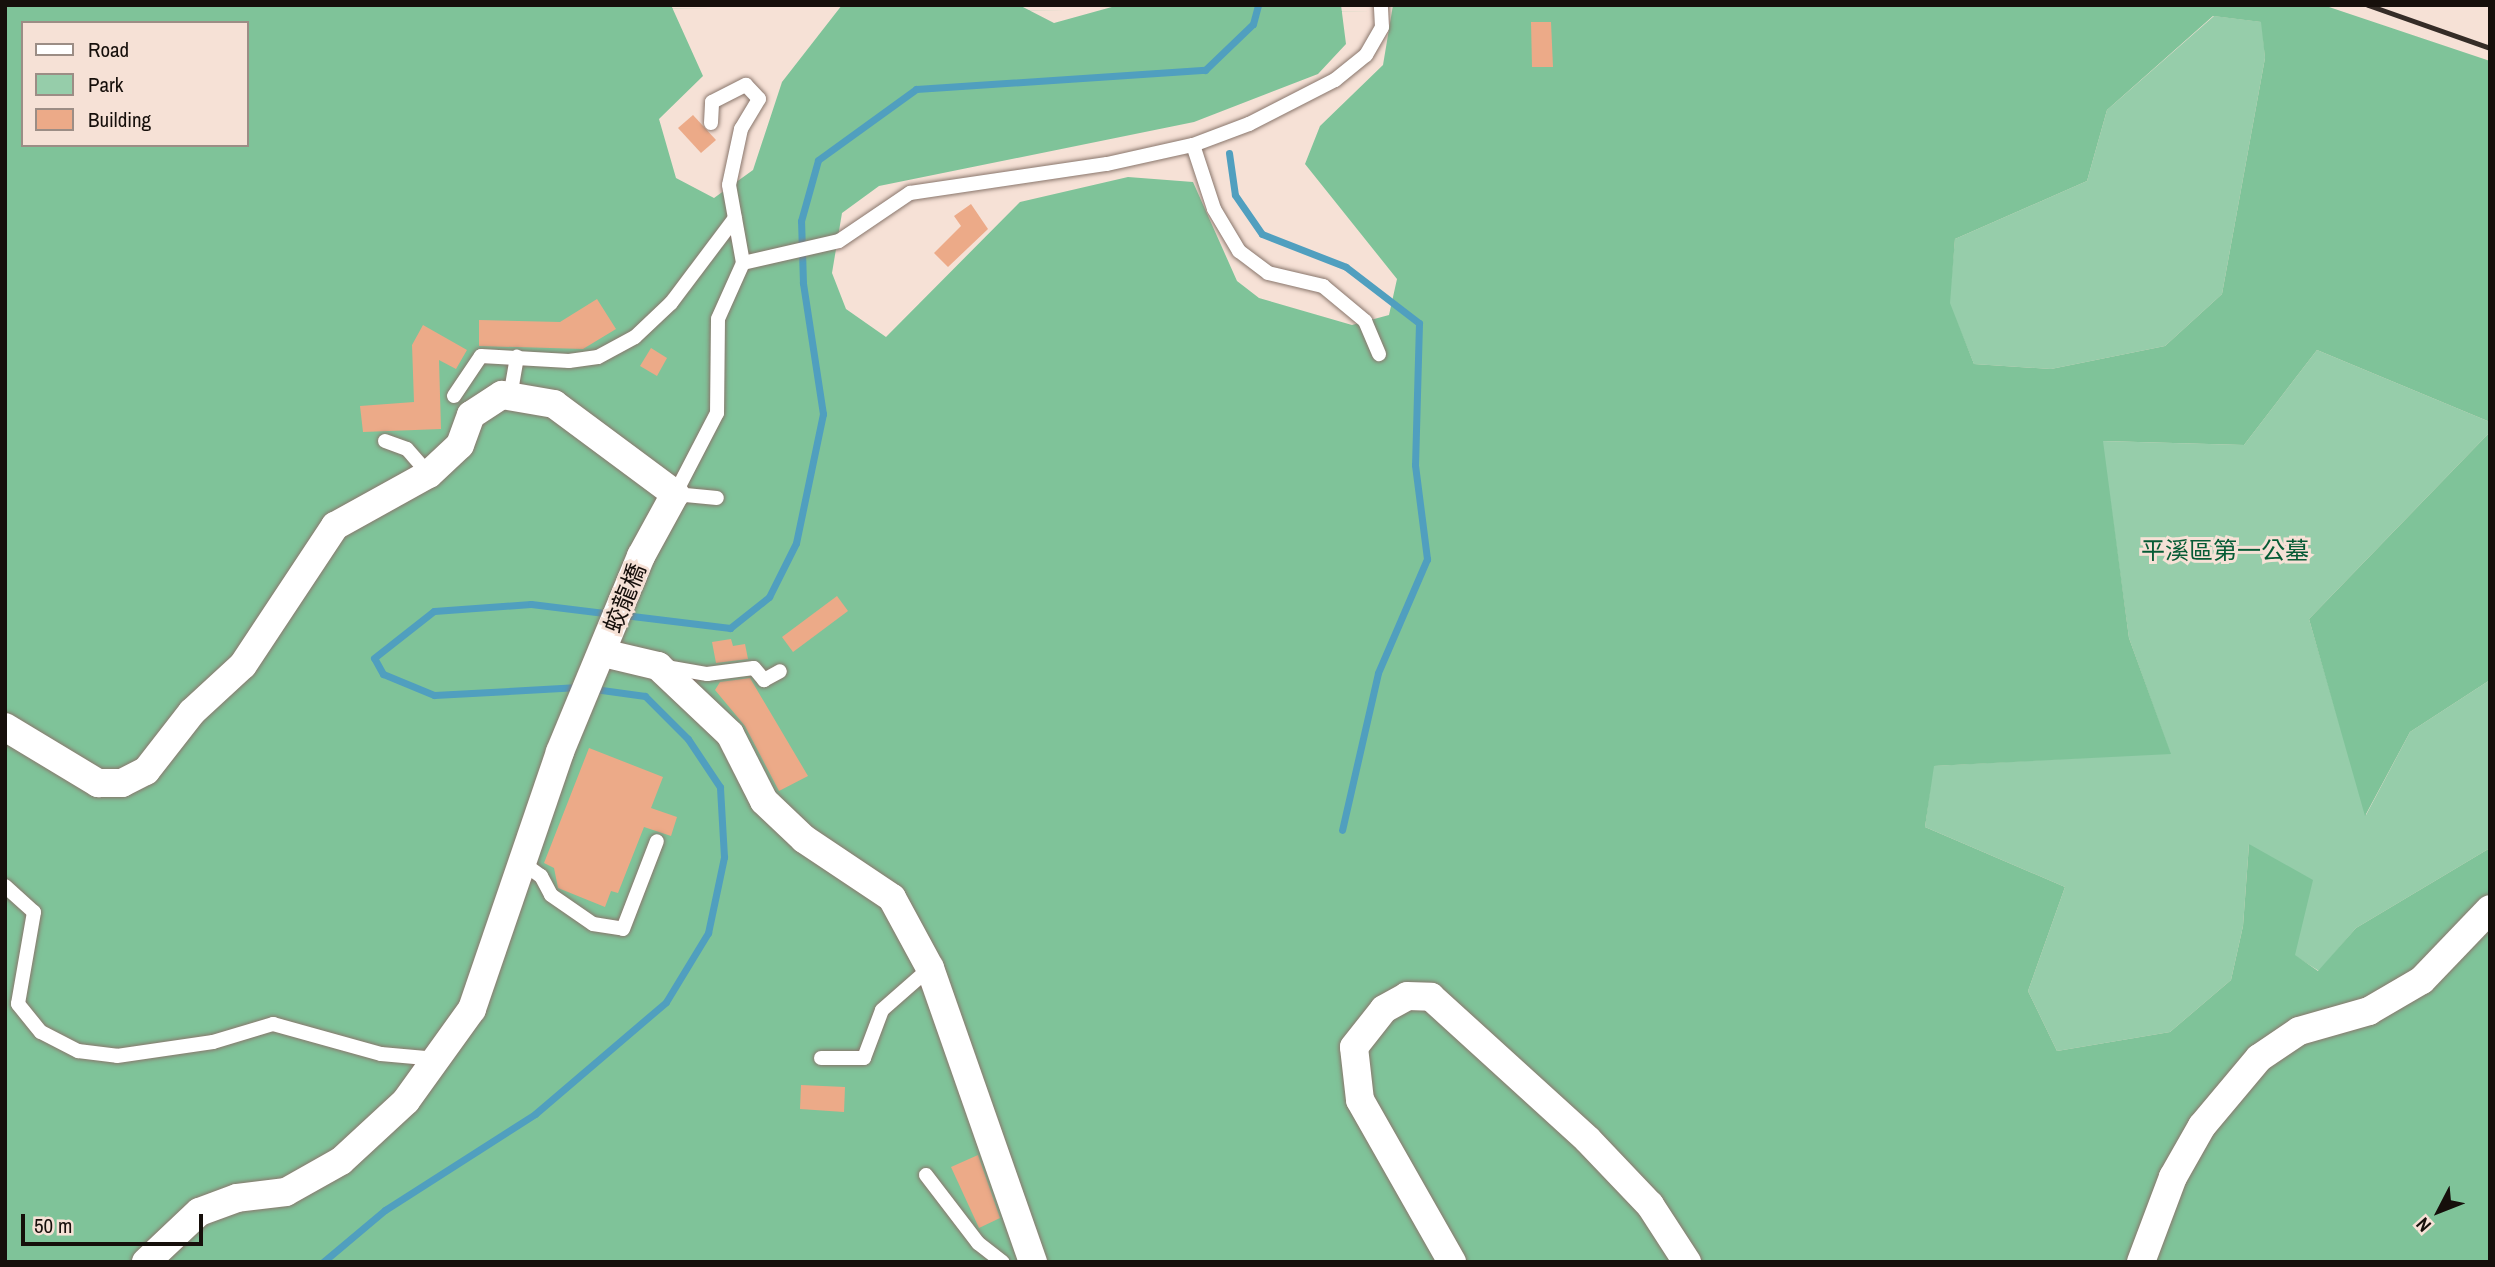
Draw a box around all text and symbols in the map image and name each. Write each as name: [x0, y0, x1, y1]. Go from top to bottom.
legend: [21, 21, 248, 147]
text: Road: [88, 35, 129, 64]
text: Park: [88, 70, 123, 99]
text: Building: [88, 105, 151, 134]
park label: 平溪區第一公墓: [2141, 537, 2309, 565]
street label: 蛟龍橋: [598, 559, 652, 637]
north arrow: [2404, 1176, 2474, 1246]
scale bar: [24, 1200, 206, 1244]
text: 50 m: [34, 1211, 72, 1240]
text: N: [2410, 1212, 2437, 1238]

